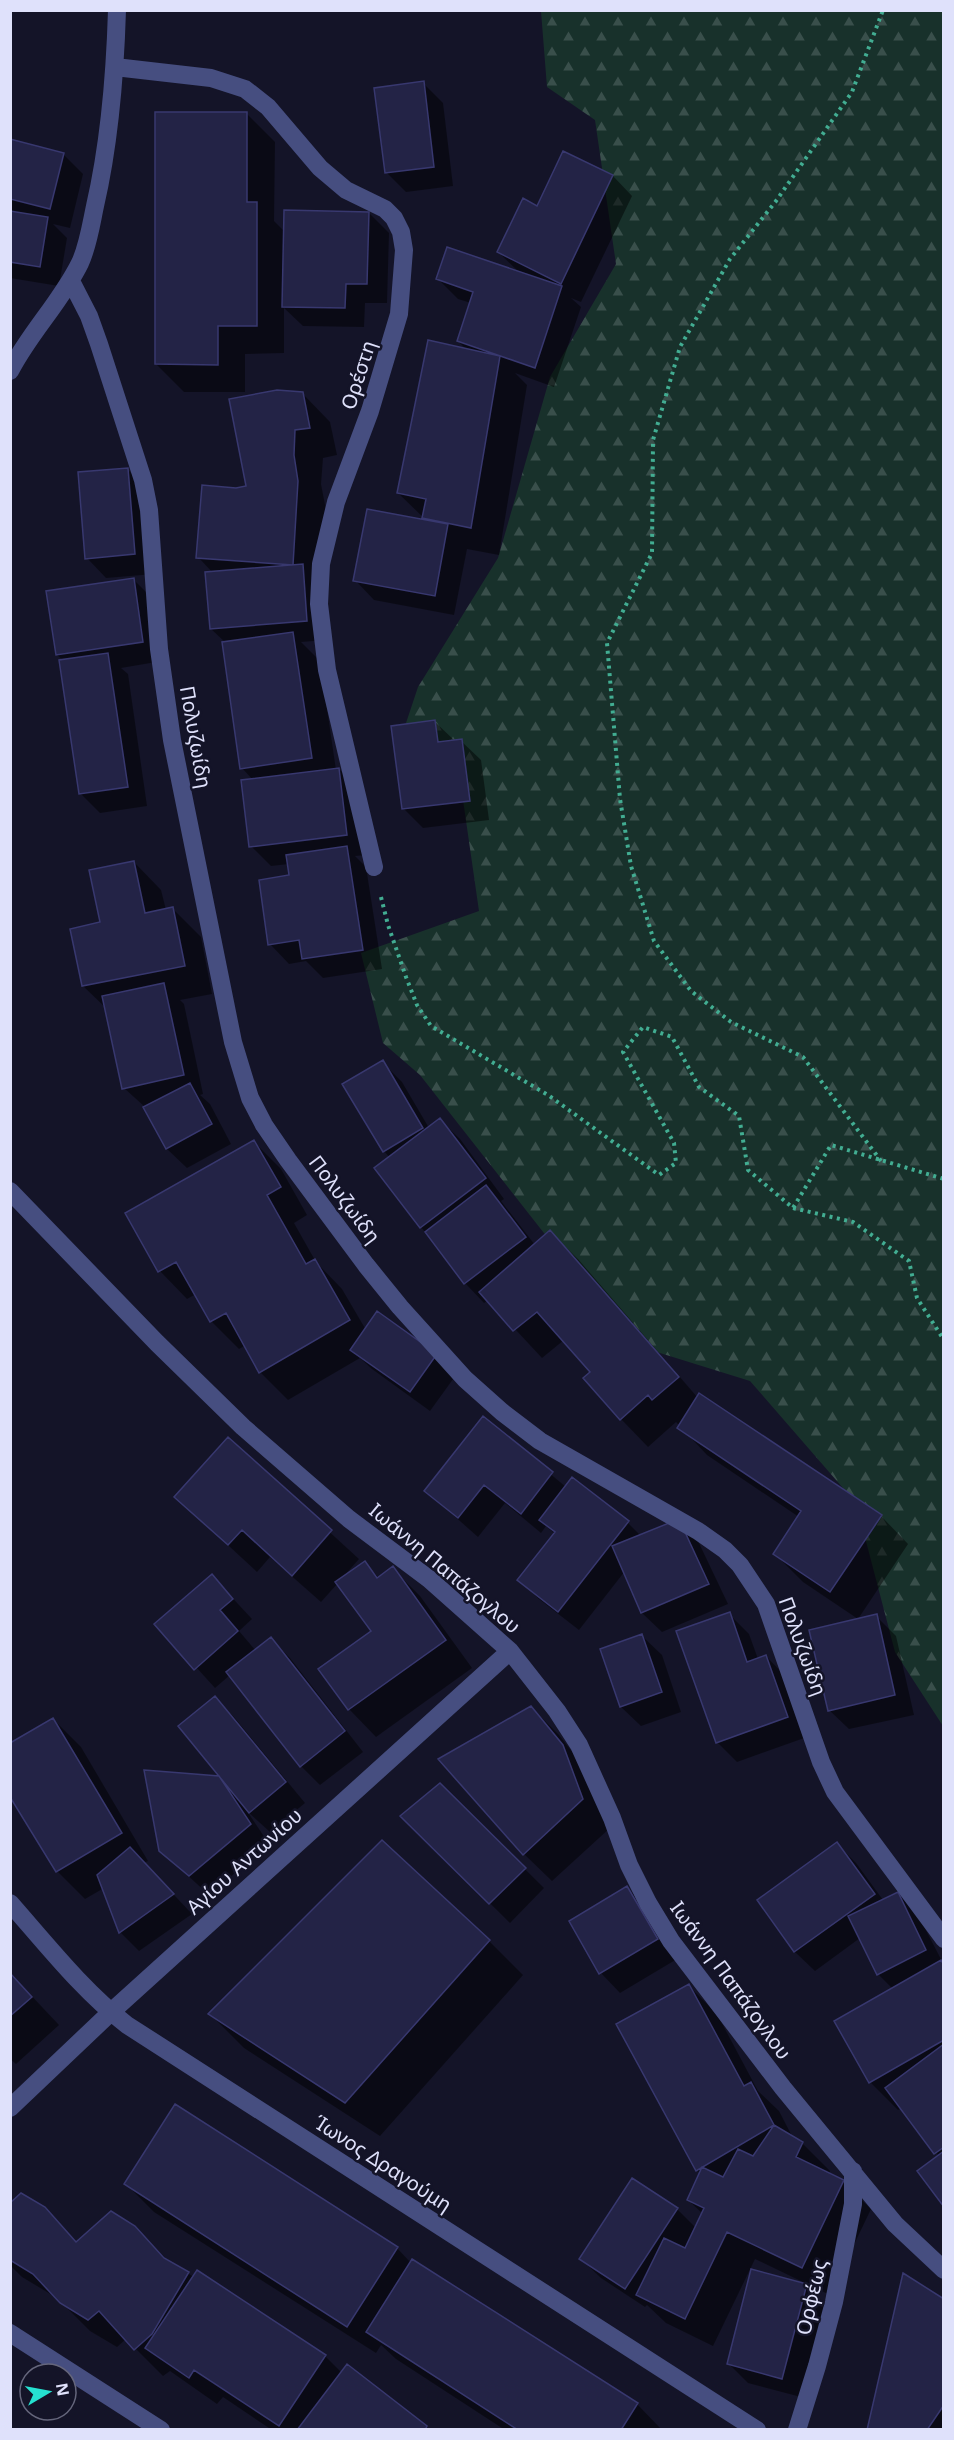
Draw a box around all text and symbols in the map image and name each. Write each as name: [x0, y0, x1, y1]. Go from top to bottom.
street label: Ορέστη: [334, 337, 382, 413]
street label: Πολυζωίδη: [174, 684, 218, 790]
street label: Πολυζωίδη: [303, 1150, 387, 1248]
street label: Ιωάννη Παπάζογλου: [364, 1497, 526, 1639]
street label: Πολυζωίδη: [773, 1593, 833, 1699]
street label: Αγίου Αντωνίου: [180, 1802, 308, 1920]
street label: Ιωάννη Παπάζογλου: [664, 1895, 798, 2065]
street label: Ίωνος Δραγούμη: [309, 2108, 457, 2218]
street label: Ορφέως: [789, 2256, 833, 2338]
north arrow: [18, 2362, 78, 2422]
text: N: [51, 2381, 75, 2398]

